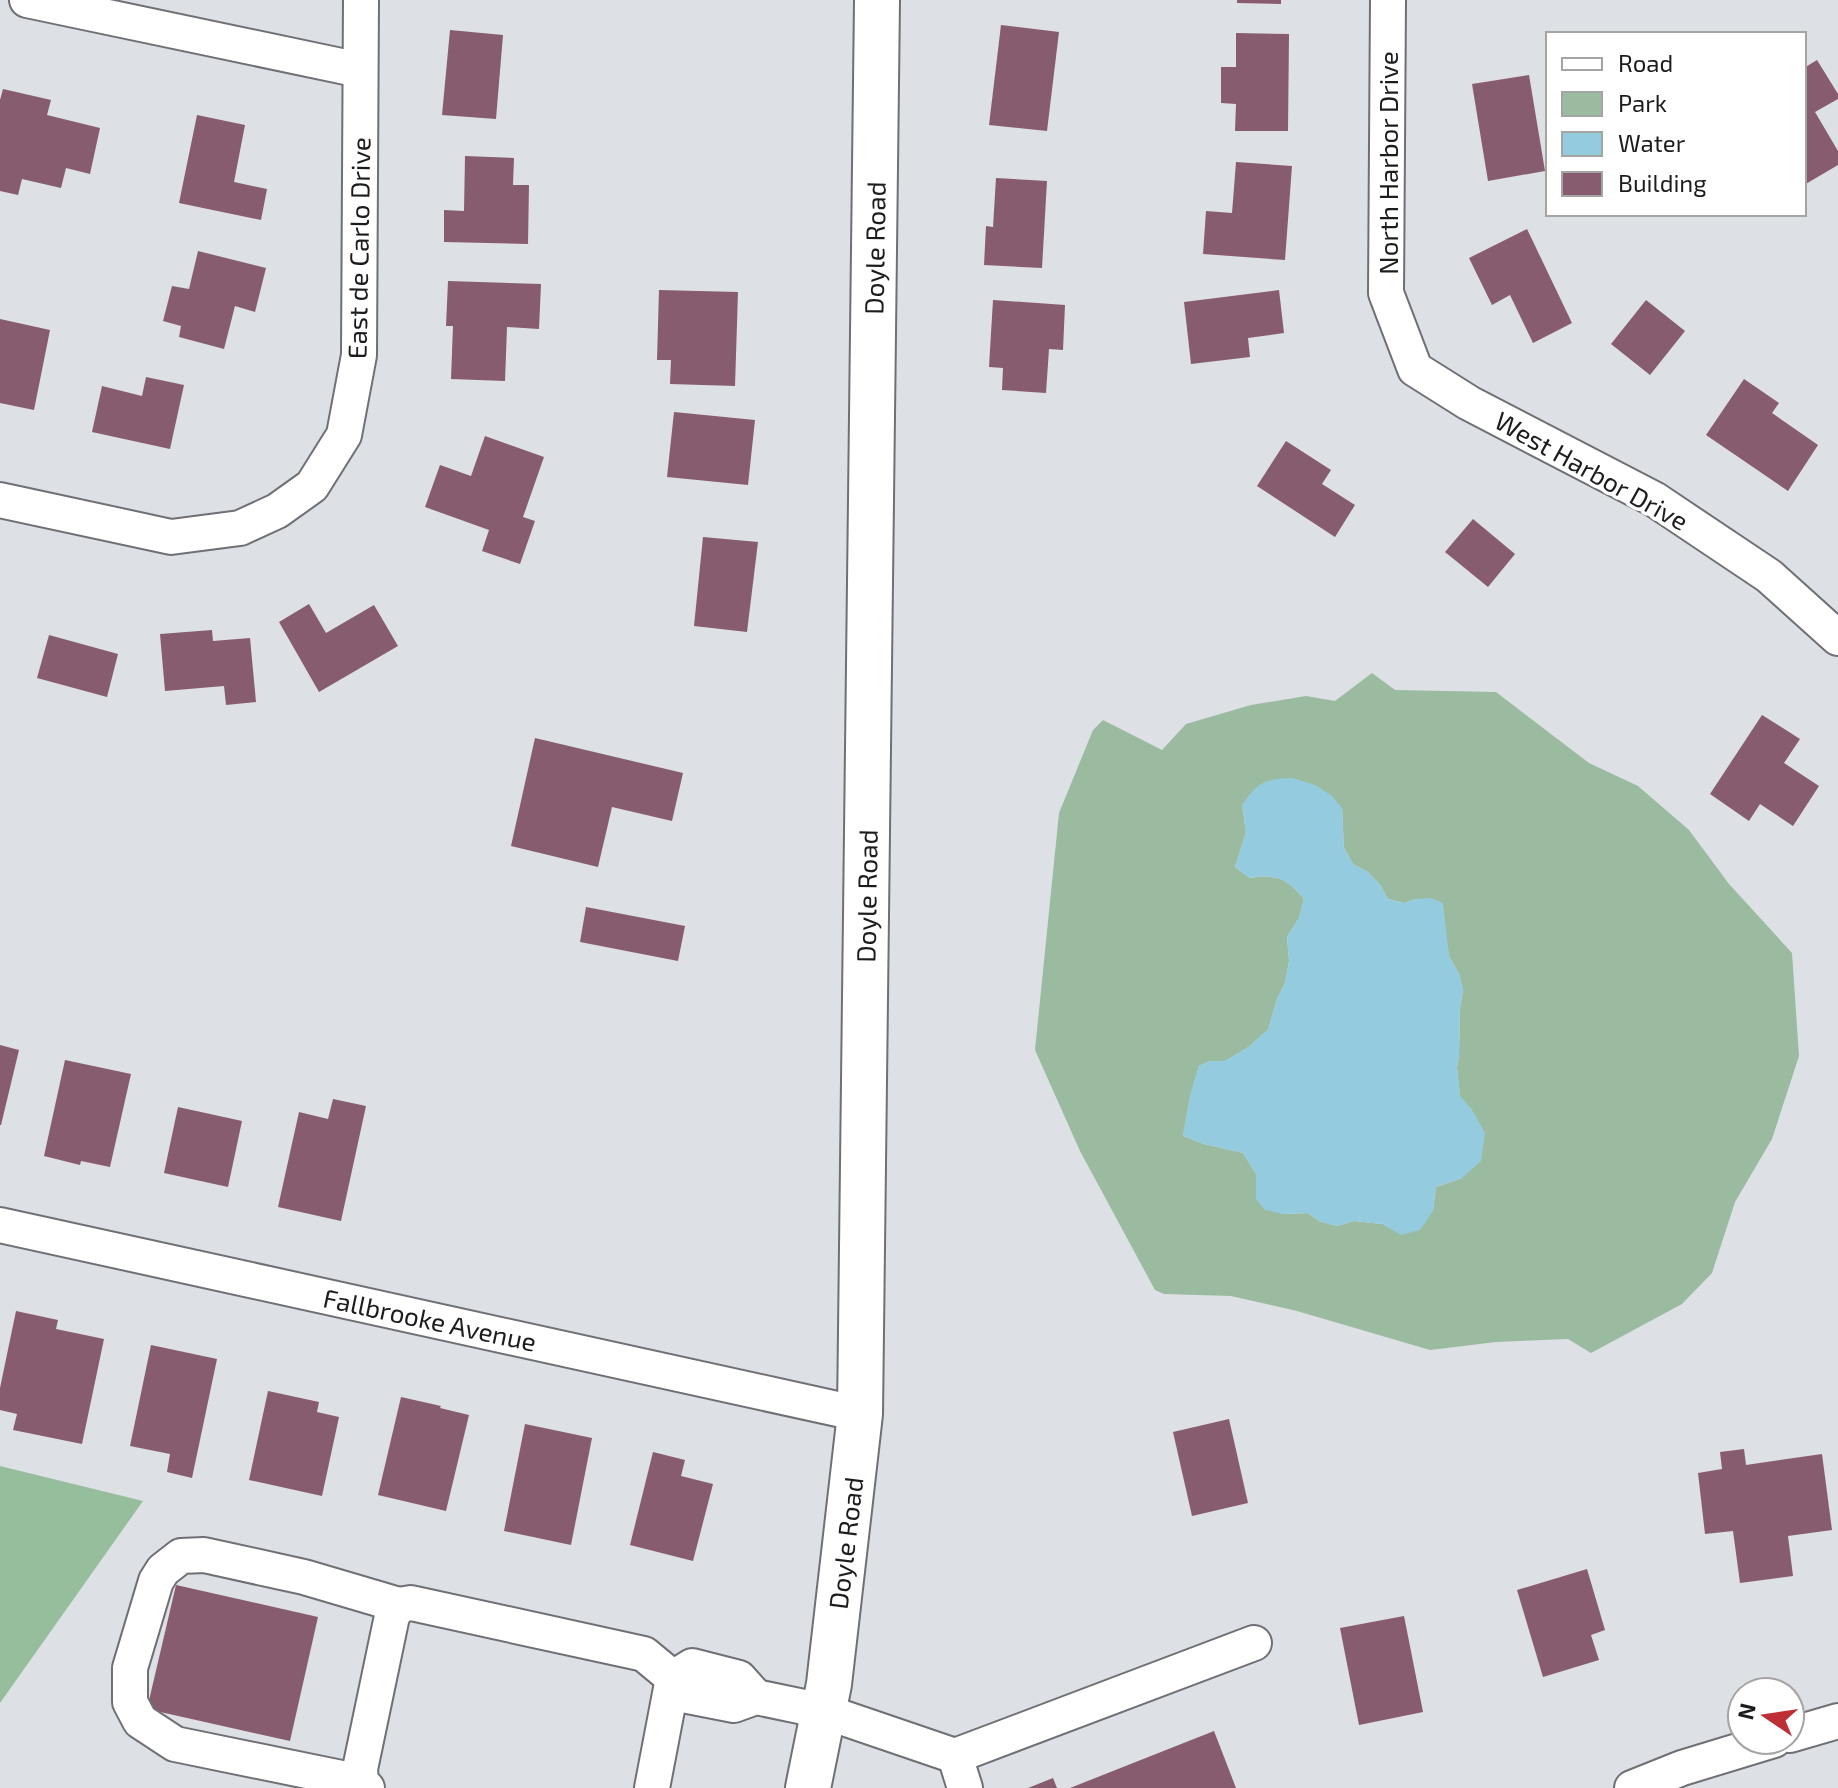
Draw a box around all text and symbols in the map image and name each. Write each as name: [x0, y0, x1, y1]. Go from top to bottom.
legend: [1546, 32, 1806, 216]
text: Road: [1618, 48, 1673, 77]
street label: North Harbor Drive: [1372, 51, 1403, 275]
text: Park: [1618, 88, 1667, 117]
text: Water: [1618, 128, 1686, 157]
street label: East de Carlo Drive: [341, 137, 375, 359]
text: Building: [1618, 168, 1707, 197]
street label: Doyle Road: [857, 181, 891, 315]
street label: West Harbor Drive: [1490, 404, 1694, 536]
street label: Doyle Road: [849, 829, 883, 963]
street label: Fallbrooke Avenue: [321, 1281, 539, 1357]
street label: Doyle Road: [822, 1475, 868, 1611]
north arrow: [1726, 1676, 1806, 1756]
text: N: [1731, 1701, 1760, 1722]

